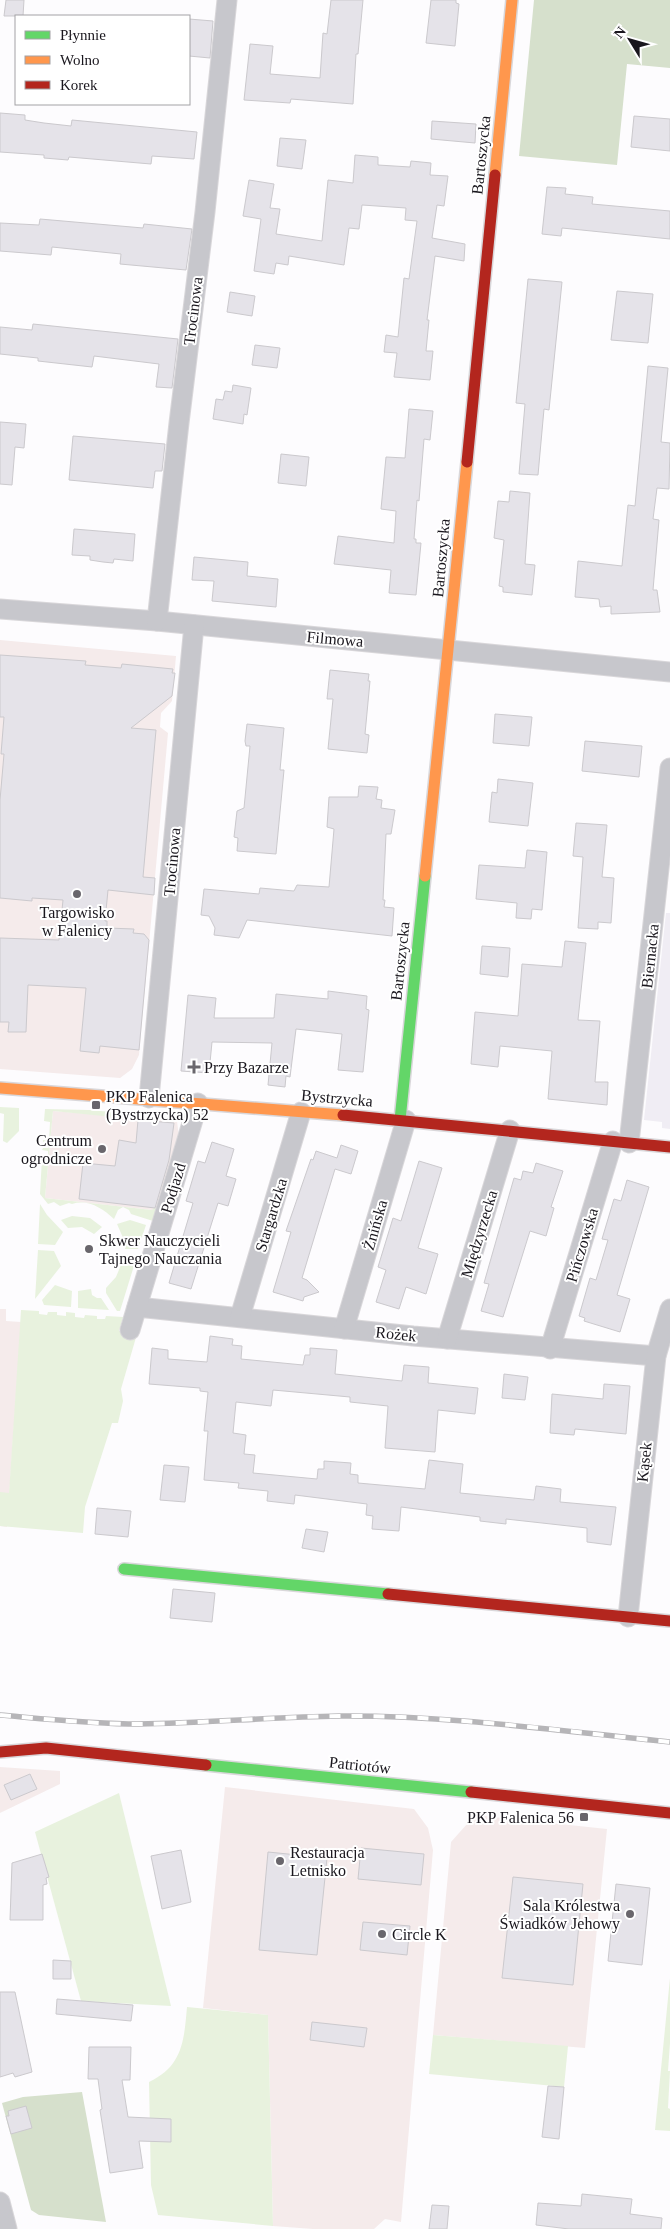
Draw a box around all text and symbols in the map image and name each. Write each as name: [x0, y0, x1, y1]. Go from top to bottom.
legend: [15, 15, 190, 105]
north arrow: [605, 15, 655, 65]
text: N: [611, 24, 629, 41]
text: Płynnie: [60, 27, 106, 43]
text: Wolno: [60, 52, 100, 68]
text: Korek: [60, 77, 98, 93]
street label: Bartoszycka: [468, 115, 495, 195]
street label: Trocinowa: [180, 276, 206, 346]
street label: Bartoszycka: [429, 518, 454, 598]
street label: Filmowa: [306, 628, 364, 650]
street label: Trocinowa: [161, 827, 183, 897]
marker: Targowisko w Falenicy: [71, 888, 83, 900]
place label: Targowisko w Falenicy: [39, 904, 115, 940]
street label: Bartoszycka: [387, 921, 414, 1001]
street label: Biernacka: [638, 923, 662, 989]
place label: Przy Bazarze: [204, 1059, 289, 1077]
marker: Przy Bazarze: [188, 1061, 200, 1073]
street label: Bystrzycka: [300, 1086, 374, 1111]
place label: PKP Falenica (Bystrzycka) 52: [106, 1088, 209, 1124]
marker: PKP Falenica (Bystrzycka) 52: [90, 1099, 102, 1111]
place label: Centrum ogrodnicze: [21, 1132, 93, 1168]
marker: Centrum ogrodnicze: [96, 1143, 108, 1155]
street label: Podjazd: [157, 1161, 190, 1215]
street label: Stargardzka: [252, 1176, 291, 1254]
street label: Międzyrzecka: [458, 1188, 501, 1280]
street label: Żnińska: [360, 1198, 390, 1252]
street label: Pińczowska: [563, 1206, 601, 1284]
place label: Skwer Nauczycieli Tajnego Nauczania: [99, 1232, 222, 1268]
marker: Skwer Nauczycieli Tajnego Nauczania: [83, 1243, 95, 1255]
street label: Rożek: [375, 1323, 417, 1345]
street label: Kąsek: [633, 1441, 656, 1483]
street label: Patriotów: [328, 1753, 392, 1777]
place label: PKP Falenica 56: [467, 1809, 574, 1826]
marker: PKP Falenica 56: [578, 1811, 590, 1823]
place label: Restauracja Letnisko: [290, 1844, 365, 1879]
marker: Restauracja Letnisko: [274, 1855, 286, 1867]
place label: Sala Królestwa Świadków Jehowy: [500, 1897, 620, 1933]
marker: Sala Królestwa Świadków Jehowy: [624, 1908, 636, 1920]
place label: Circle K: [392, 1926, 447, 1943]
marker: Circle K: [376, 1928, 388, 1940]

